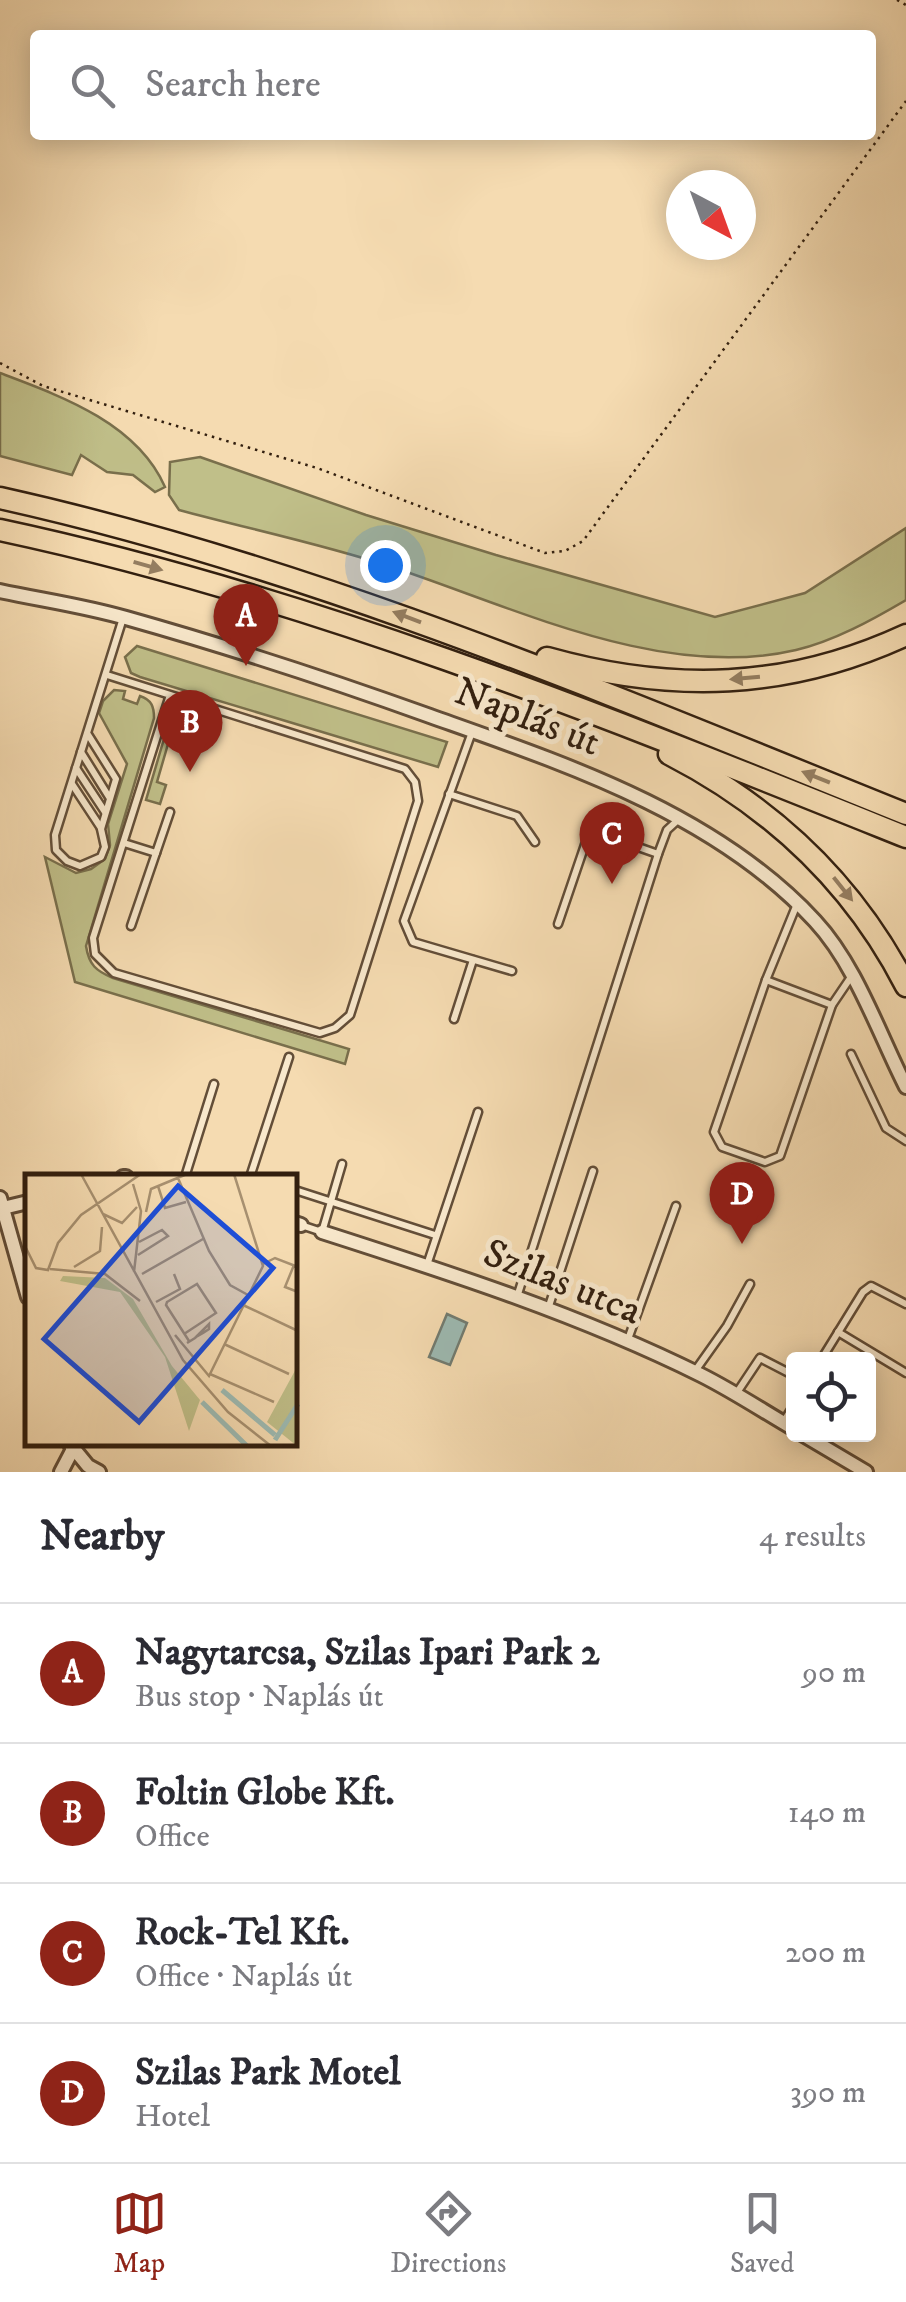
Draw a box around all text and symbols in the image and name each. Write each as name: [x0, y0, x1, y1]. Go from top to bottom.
search box: [30, 30, 876, 140]
icon: search: [65, 58, 120, 113]
text: Search here: [145, 61, 321, 109]
north arrow: [666, 170, 756, 260]
your location: [360, 540, 411, 591]
one-way arrow: [133, 559, 164, 575]
pin: A: [214, 584, 278, 666]
one-way arrow: [391, 609, 421, 624]
street label: Naplás út: [447, 667, 607, 769]
one-way arrow: [729, 671, 761, 687]
pin: B: [158, 690, 222, 772]
one-way arrow: [800, 769, 830, 785]
pin: C: [580, 802, 644, 884]
one-way arrow: [832, 877, 853, 902]
pin: D: [710, 1162, 774, 1244]
inset map: [25, 1174, 298, 1447]
street label: Szilas utca: [476, 1229, 648, 1337]
map controls: [786, 1352, 876, 1442]
button: locate: [786, 1352, 876, 1442]
text: Nearby: [40, 1511, 164, 1563]
text: 4 results: [759, 1517, 866, 1557]
text: Nagytarcsa, Szilas Ipari Park 2: [135, 1629, 600, 1677]
text: A: [62, 1653, 83, 1693]
text: 90 m: [802, 1653, 866, 1693]
text: Bus stop · Naplás út: [135, 1677, 384, 1717]
text: Foltin Globe Kft.: [135, 1769, 395, 1817]
text: B: [62, 1793, 83, 1833]
text: 140 m: [788, 1793, 866, 1833]
text: Office: [135, 1817, 210, 1857]
text: Rock-Tel Kft.: [135, 1909, 349, 1957]
text: C: [62, 1933, 83, 1973]
text: 200 m: [785, 1933, 866, 1973]
text: Office · Naplás út: [135, 1957, 353, 1997]
text: Szilas Park Motel: [135, 2049, 401, 2097]
text: D: [61, 2073, 84, 2113]
text: 390 m: [790, 2073, 866, 2113]
text: Hotel: [135, 2097, 210, 2137]
tab: Map: [112, 2186, 167, 2281]
tab: Directions: [390, 2186, 506, 2281]
tab: Saved: [730, 2186, 794, 2281]

